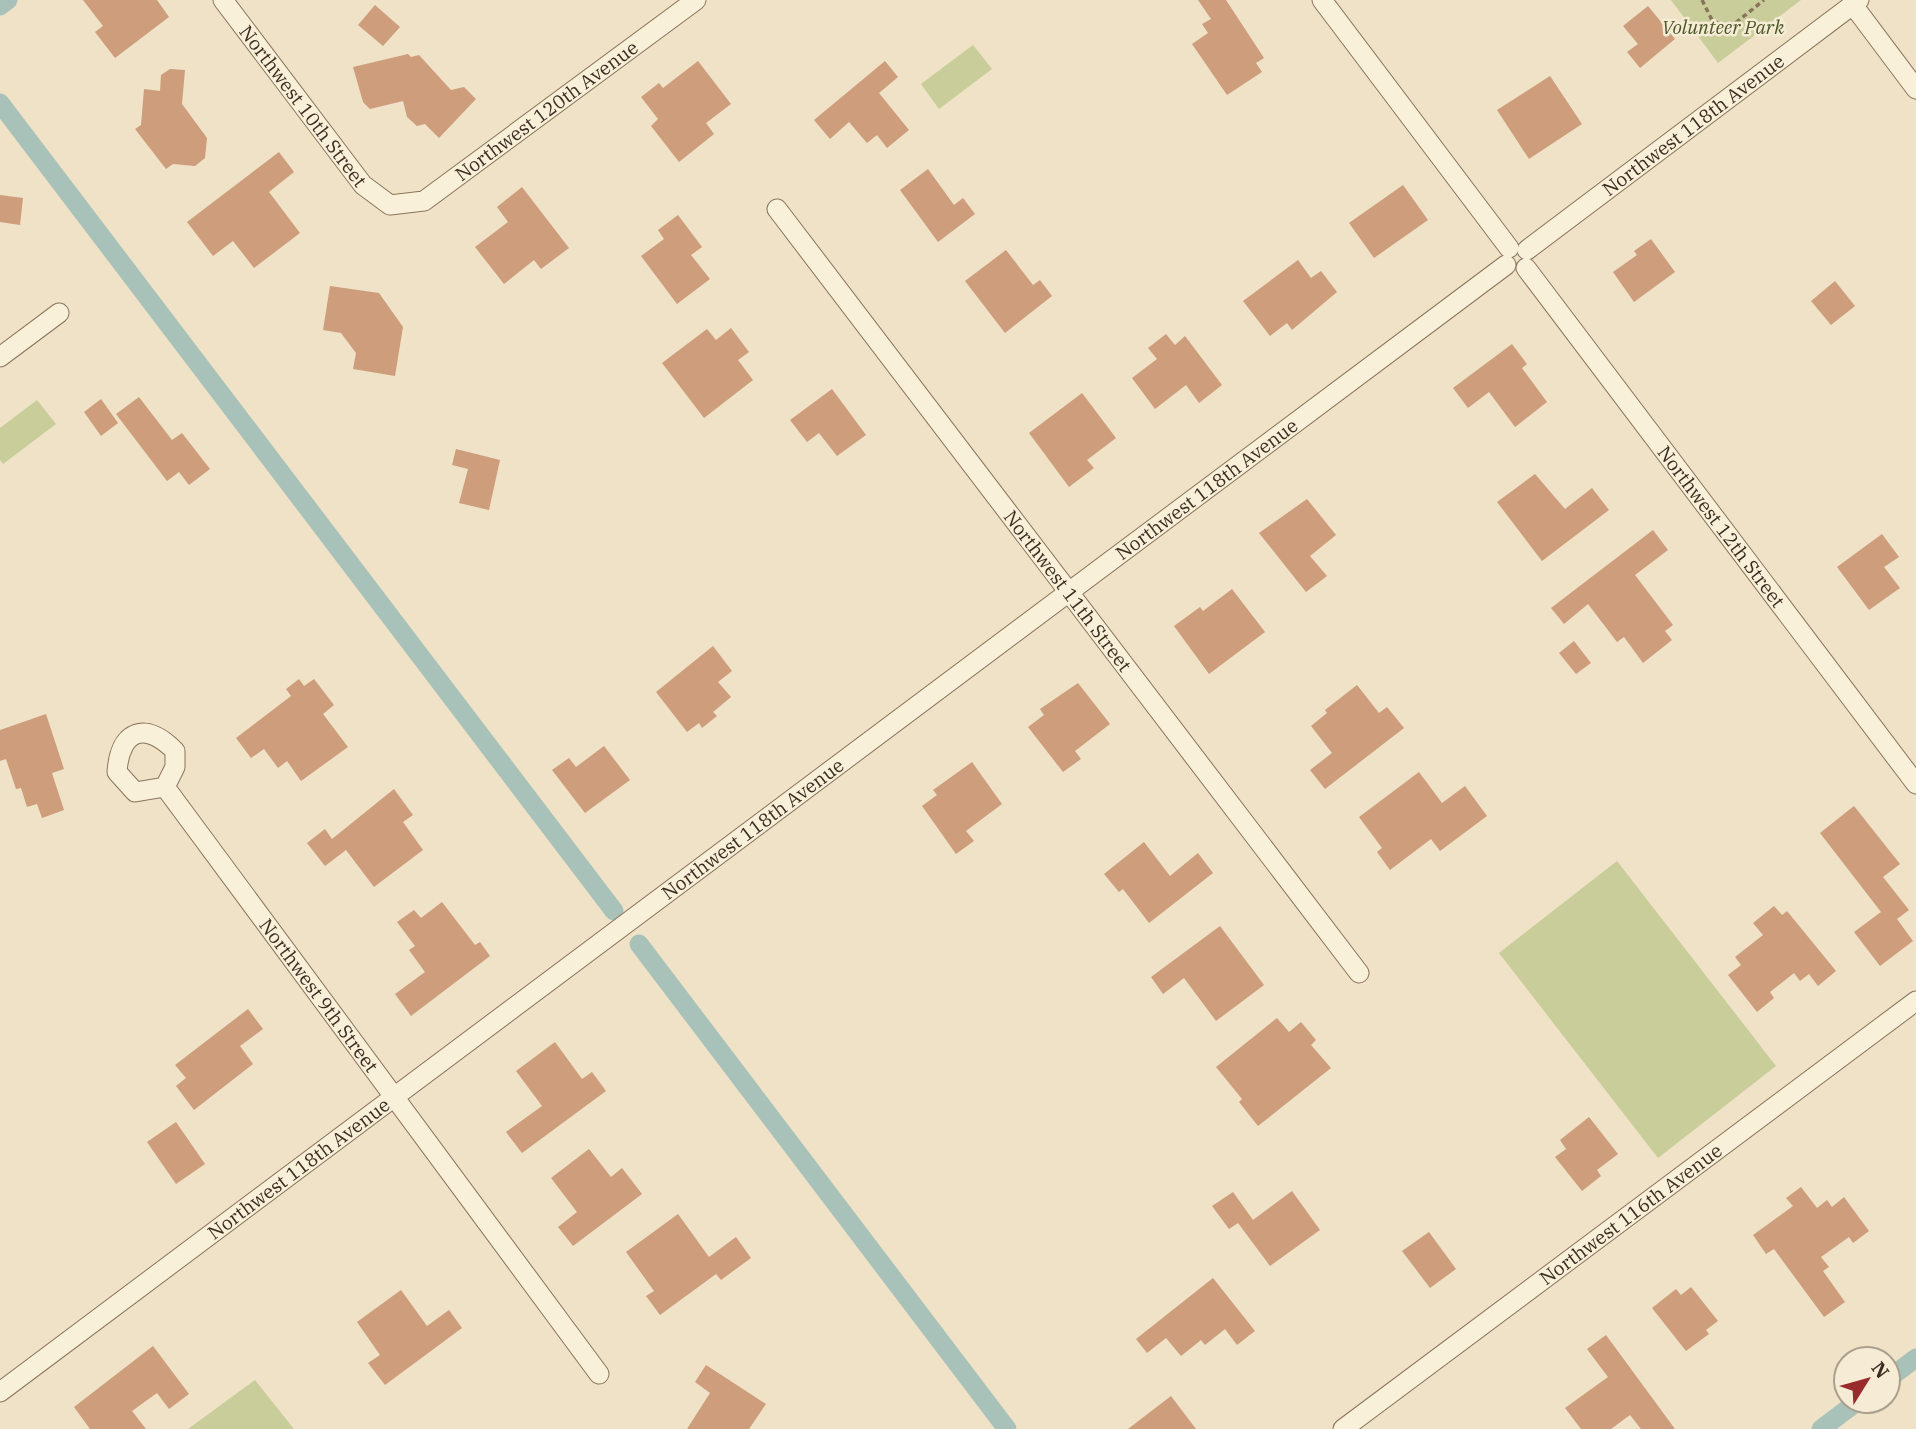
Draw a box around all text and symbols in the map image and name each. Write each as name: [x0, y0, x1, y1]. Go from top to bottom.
park label: Volunteer Park: [1662, 15, 1785, 39]
street label: Northwest 10th Street: [234, 20, 372, 192]
street label: Northwest 120th Avenue: [450, 35, 643, 186]
street label: Northwest 118th Avenue: [1597, 49, 1789, 201]
street label: Northwest 118th Avenue: [1111, 413, 1302, 565]
street label: Northwest 12th Street: [1652, 441, 1790, 612]
street label: Northwest 11th Street: [999, 505, 1137, 677]
street label: Northwest 118th Avenue: [657, 753, 848, 905]
street label: Northwest 9th Street: [254, 914, 384, 1077]
street label: Northwest 118th Avenue: [203, 1093, 395, 1244]
street label: Northwest 116th Avenue: [1535, 1138, 1727, 1290]
north arrow: [1832, 1345, 1902, 1415]
text: N: [1866, 1357, 1895, 1383]

